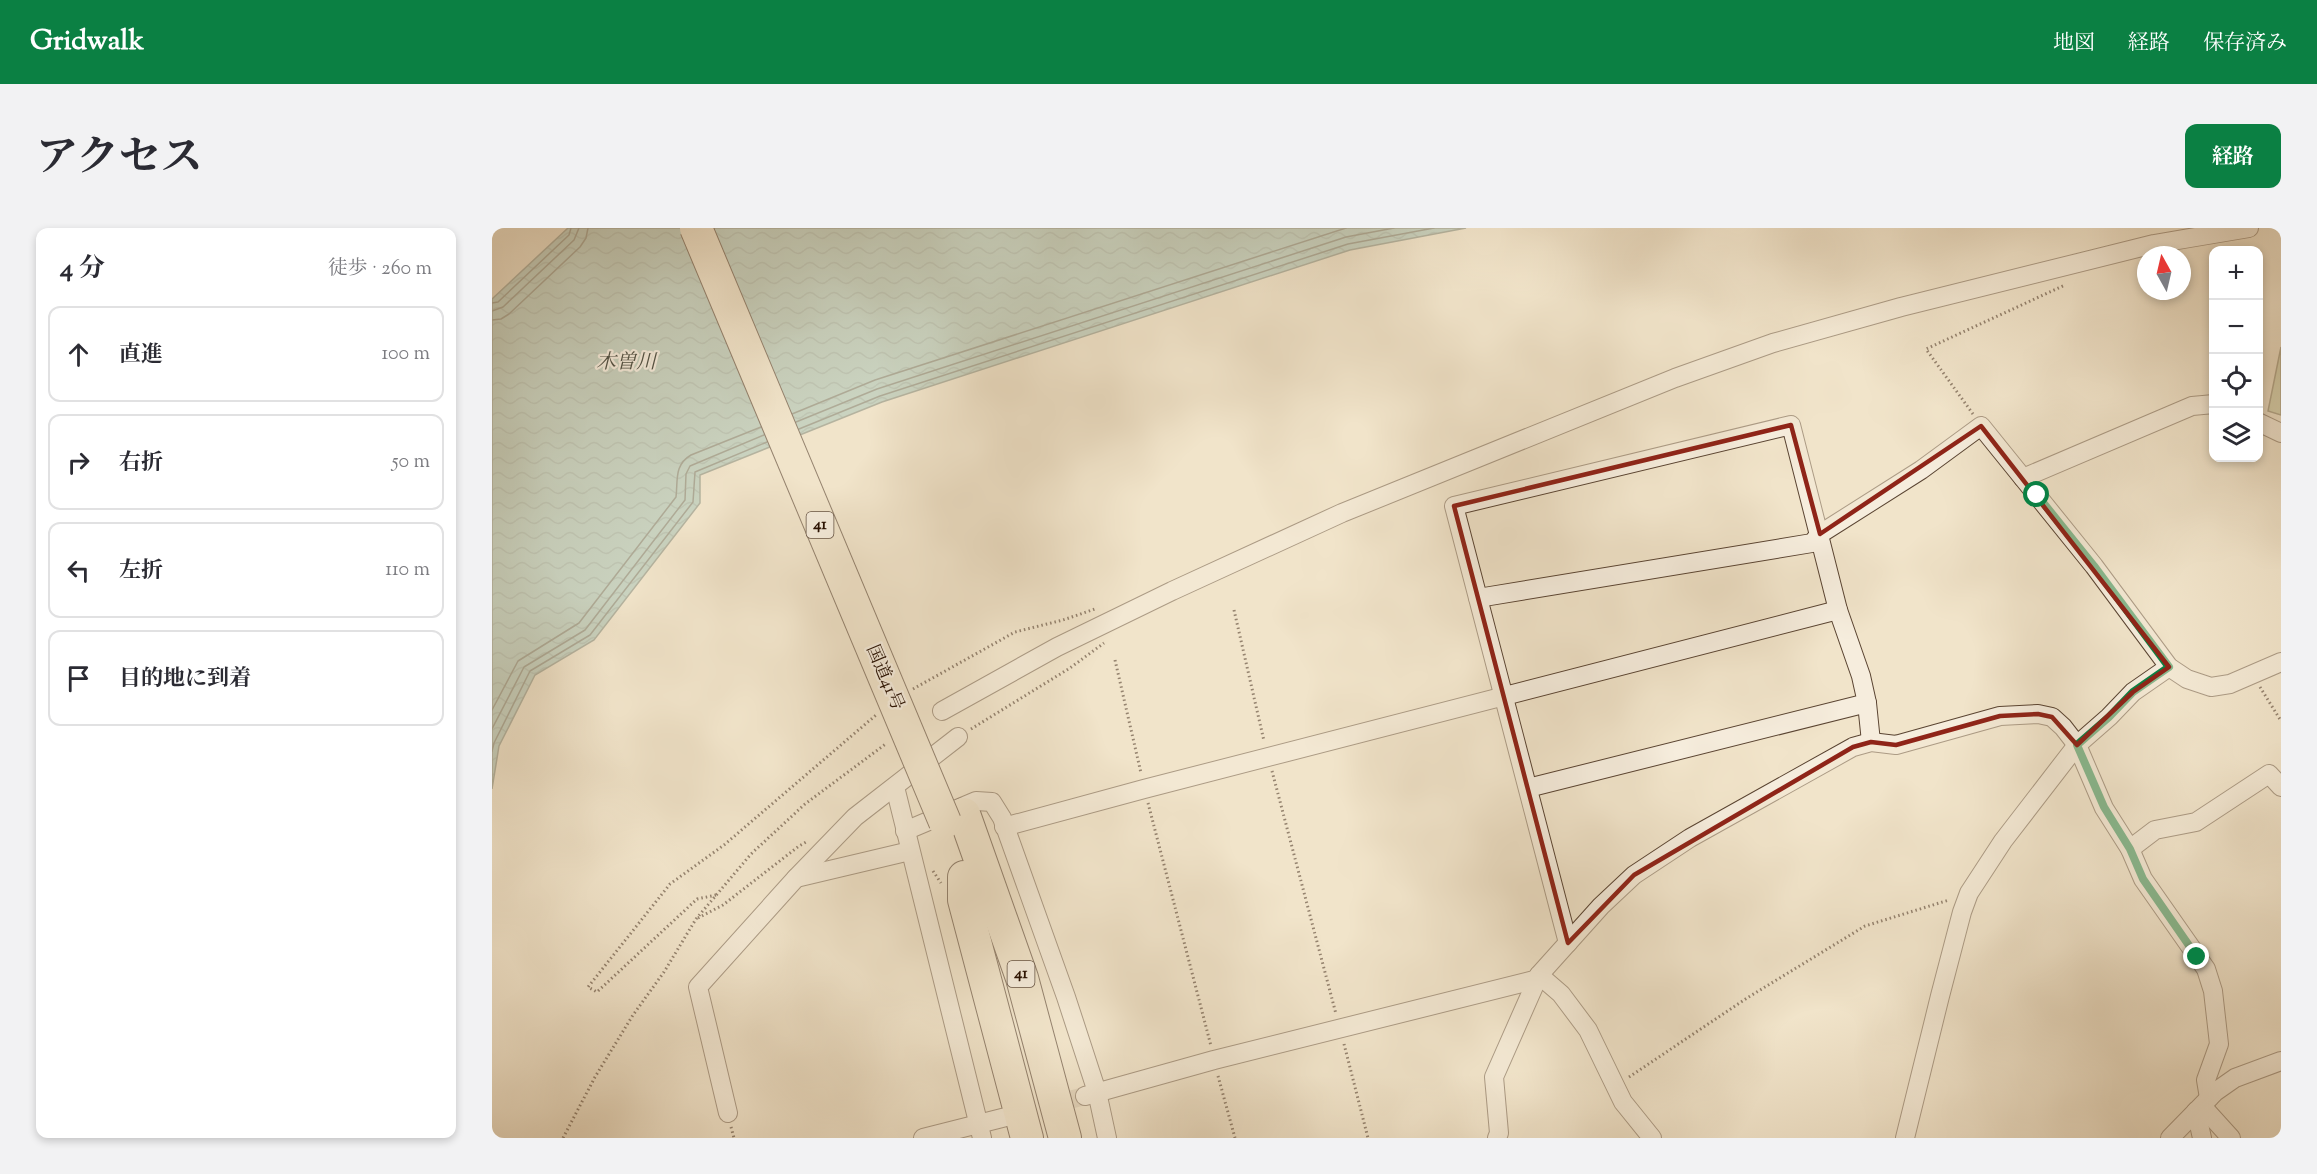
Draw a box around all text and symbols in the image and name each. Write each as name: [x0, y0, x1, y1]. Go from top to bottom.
text: Gridwalk: [30, 22, 144, 62]
text: 地図: [2053, 29, 2095, 59]
text: 経路: [2128, 29, 2170, 59]
text: 保存済み: [2203, 29, 2287, 59]
button: 経路: [2185, 124, 2281, 188]
text: アクセス: [36, 130, 203, 190]
north arrow: [2137, 246, 2191, 300]
map controls: [2209, 246, 2263, 462]
button: +: [2209, 246, 2263, 300]
text: 4 分: [60, 251, 105, 288]
text: 徒歩 · 260 m: [328, 255, 432, 284]
button: −: [2209, 300, 2263, 354]
icon: ahead: [62, 338, 95, 371]
text: 直進: [119, 340, 163, 372]
text: 100 m: [381, 340, 430, 369]
water label: 木曽川: [596, 349, 658, 378]
button: locate: [2209, 354, 2263, 408]
button: layers: [2209, 408, 2263, 462]
icon: right: [62, 446, 95, 479]
text: 右折: [119, 448, 163, 480]
text: 50 m: [392, 448, 430, 477]
route start: [2023, 481, 2049, 507]
road number: 41: [806, 512, 834, 538]
icon: left: [62, 554, 95, 587]
text: 左折: [119, 556, 163, 588]
text: 110 m: [385, 556, 430, 585]
street label: 国道41号: [859, 641, 909, 715]
icon: arrive: [62, 662, 95, 695]
text: 目的地に到着: [119, 664, 251, 696]
route end: [2183, 943, 2209, 969]
road number: 41: [1008, 961, 1034, 987]

